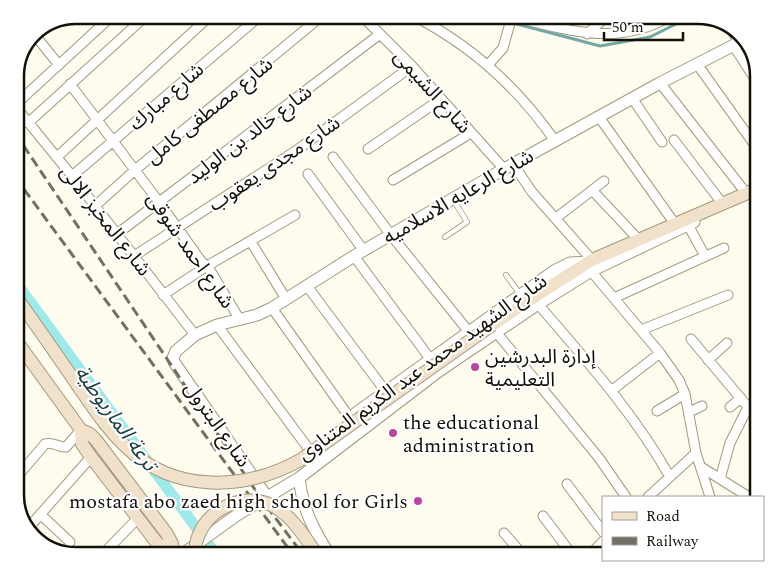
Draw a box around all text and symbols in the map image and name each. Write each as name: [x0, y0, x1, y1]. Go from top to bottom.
scale bar: [604, 10, 683, 42]
text: 50 m: [612, 16, 644, 39]
street label: شارع الشيمى: [386, 43, 478, 141]
street label: شارع مصطفى كامل: [139, 50, 280, 172]
street label: شارع مبارك: [122, 55, 211, 138]
street label: شارع خالد بن الوليد: [181, 78, 319, 192]
street label: شارع مجدى يعقوب: [202, 108, 347, 219]
street label: شارع الرعايه الاسلاميه: [378, 141, 539, 252]
street label: شارع المخبز الالى: [52, 158, 158, 283]
street label: شارع احمد شوقى: [139, 186, 242, 315]
street label: شارع الشهيد محمد عبد الكريم المتناوى: [291, 267, 554, 469]
place label: إدارة البدرشين التعليمية: [485, 342, 596, 395]
water label: ترعة الماريوطية: [66, 359, 166, 480]
marker: إدارة البدرشين التعليمية: [469, 361, 481, 373]
street label: شارع البترول: [176, 375, 258, 474]
place label: the educational administration: [403, 408, 539, 461]
marker: the educational administration: [387, 427, 399, 439]
place label: mostafa abo zaed high school for Girls: [69, 487, 408, 517]
marker: mostafa abo zaed high school for Girls: [412, 495, 424, 507]
legend: [602, 496, 764, 561]
text: Road: [646, 505, 680, 528]
text: Railway: [646, 530, 699, 553]

